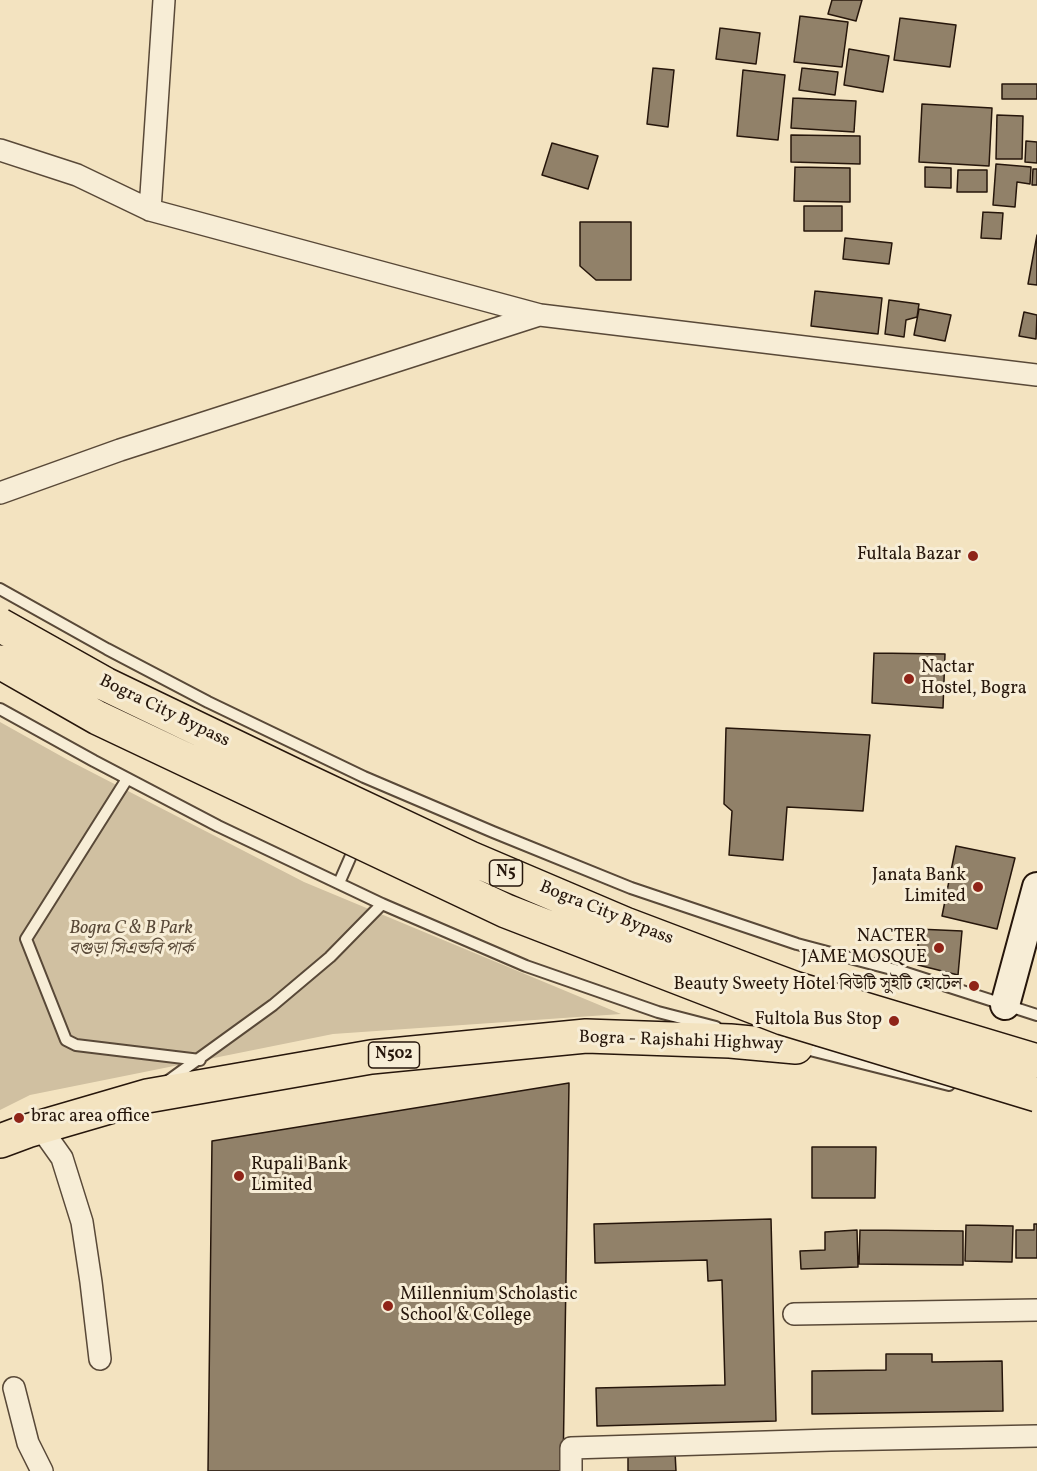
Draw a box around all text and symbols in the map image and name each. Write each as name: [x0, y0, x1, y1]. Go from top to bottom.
place label: Fultala Bazar: [857, 545, 961, 567]
marker: Fultala Bazar: [966, 549, 980, 563]
place label: Nactar Hostel, Bogra: [921, 658, 1027, 700]
street label: Bogra City Bypass: [95, 671, 233, 753]
marker: Nactar Hostel, Bogra: [902, 672, 916, 686]
road number: N5: [490, 860, 522, 886]
place label: Janata Bank Limited: [872, 866, 966, 908]
street label: Bogra City Bypass: [536, 877, 676, 951]
marker: Janata Bank Limited: [971, 880, 985, 894]
park label: Bogra C & B Park বগুড়া সিএন্ডবি পার্ক: [69, 919, 193, 962]
place label: NACTER JAME MOSQUE: [801, 927, 927, 970]
marker: NACTER JAME MOSQUE: [932, 941, 946, 955]
place label: Beauty Sweety Hotel বিউটি সুইটি হোটেল: [674, 975, 962, 997]
marker: Beauty Sweety Hotel বিউটি সুইটি হোটেল: [967, 979, 981, 993]
place label: Fultola Bus Stop: [755, 1010, 882, 1032]
marker: Fultola Bus Stop: [887, 1014, 901, 1028]
street label: Bogra - Rajshahi Highway: [578, 1028, 784, 1056]
road number: N502: [368, 1042, 420, 1068]
place label: brac area office: [31, 1107, 150, 1129]
marker: brac area office: [12, 1111, 26, 1125]
place label: Rupali Bank Limited: [251, 1155, 348, 1198]
marker: Rupali Bank Limited: [232, 1169, 246, 1183]
place label: Millennium Scholastic School & College: [400, 1285, 578, 1328]
marker: Millennium Scholastic School & College: [381, 1299, 395, 1313]

